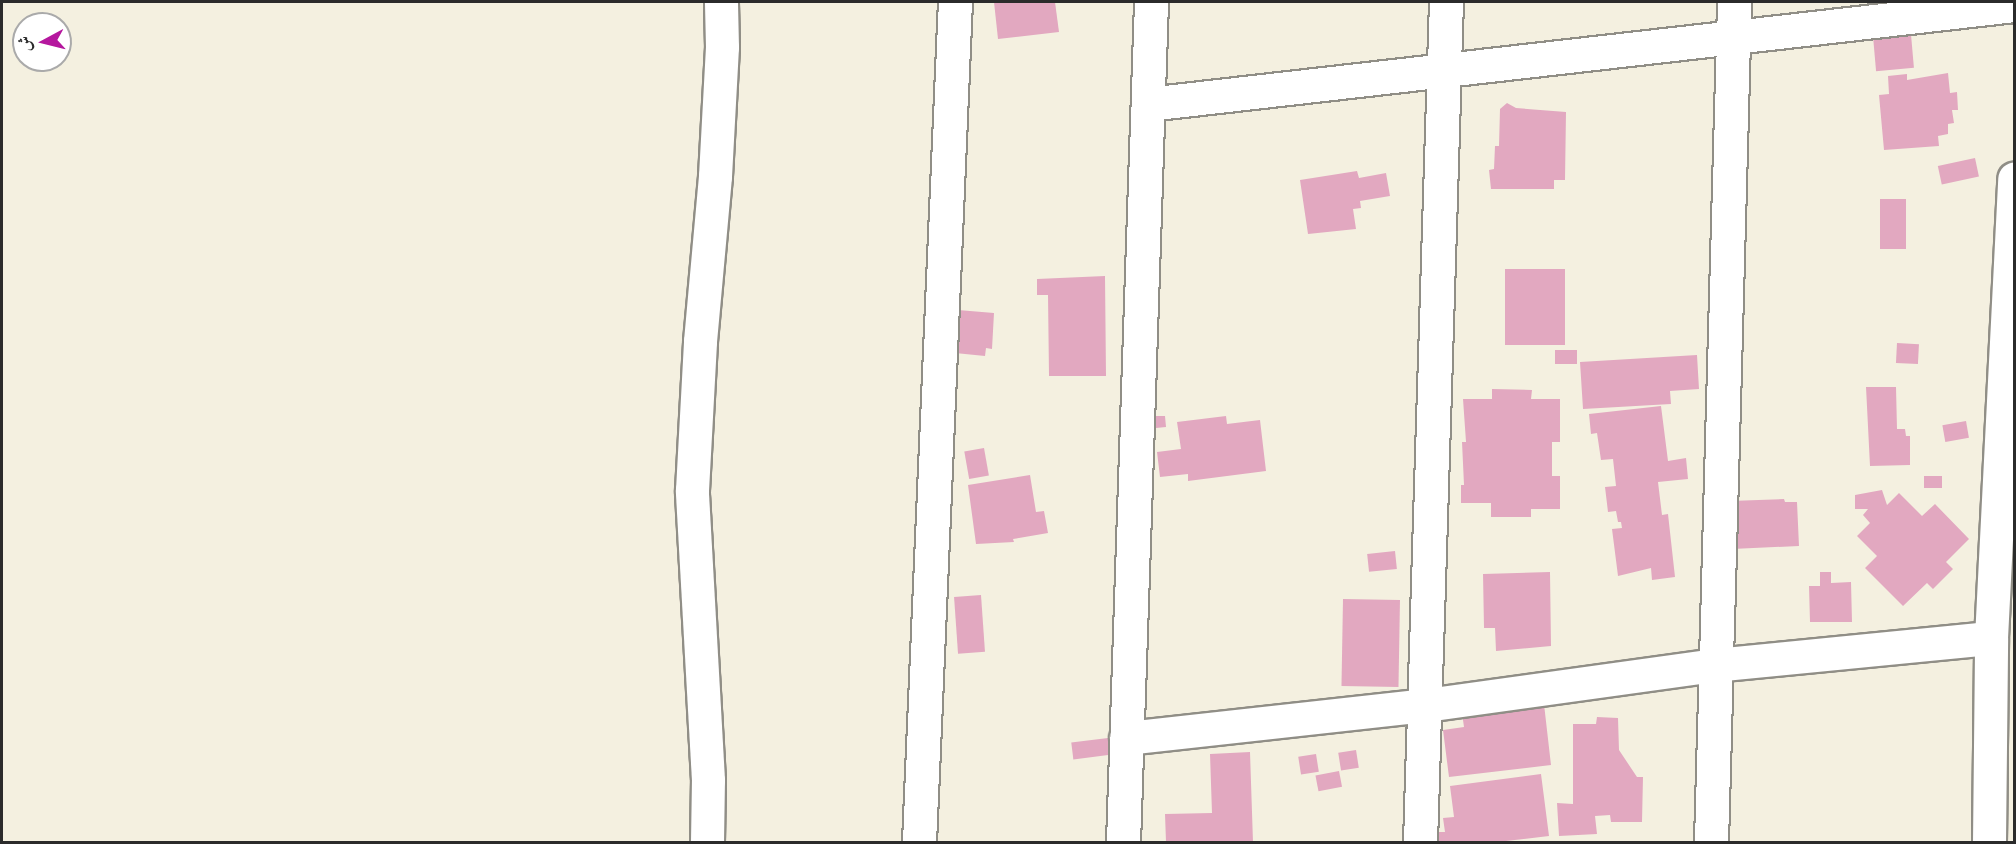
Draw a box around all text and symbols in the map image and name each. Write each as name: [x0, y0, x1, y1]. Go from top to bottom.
north arrow: [12, 12, 72, 72]
text: ش: [17, 35, 35, 53]

